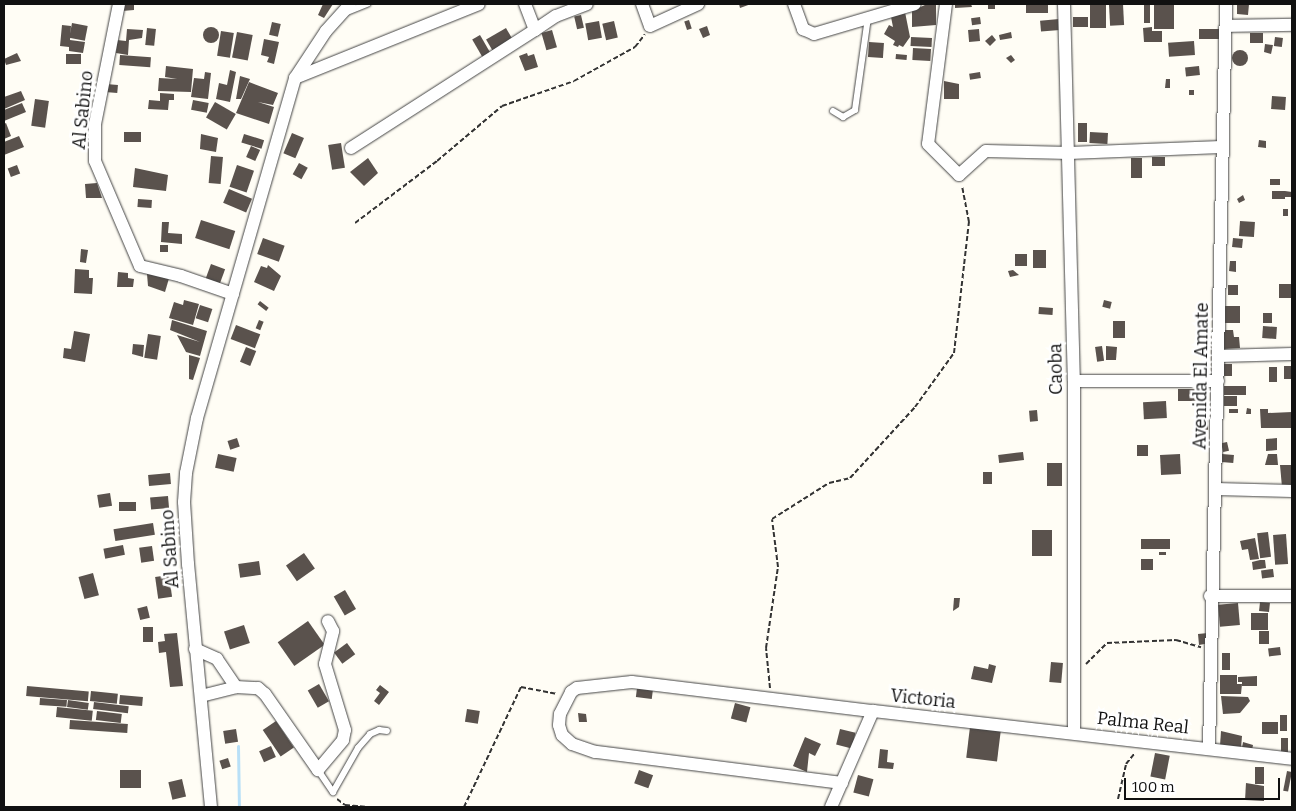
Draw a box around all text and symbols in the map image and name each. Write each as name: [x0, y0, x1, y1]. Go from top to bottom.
street label: Al Sabino: [68, 70, 98, 150]
street label: Avenida El Amate: [1189, 302, 1213, 450]
street label: Caoba: [1045, 343, 1067, 395]
street label: Al Sabino: [156, 509, 184, 589]
street label: Victoria: [889, 685, 957, 713]
street label: Palma Real: [1096, 707, 1190, 739]
scale bar: [1126, 768, 1282, 800]
text: 100 m: [1132, 778, 1175, 796]

